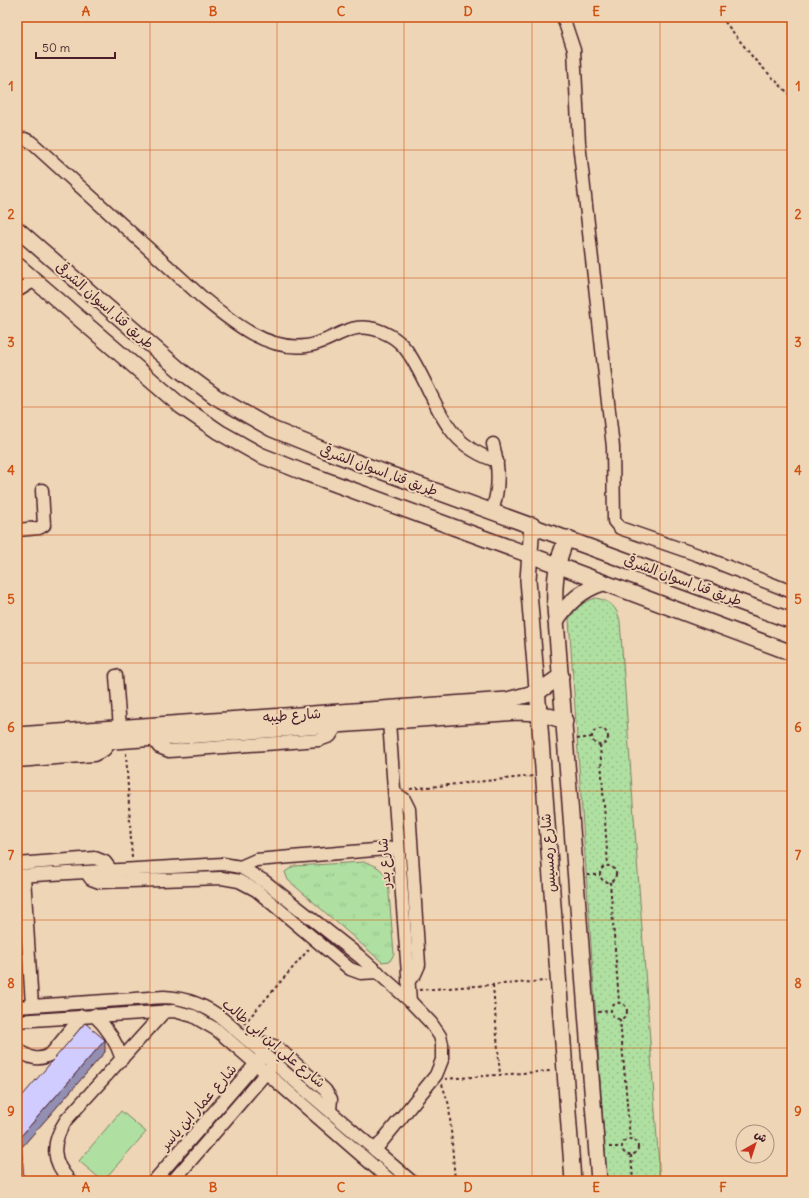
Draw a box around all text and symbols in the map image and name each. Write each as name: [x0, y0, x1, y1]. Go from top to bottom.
text: A: [82, 3, 91, 20]
text: B: [209, 3, 218, 20]
text: C: [337, 3, 346, 20]
text: D: [463, 3, 473, 20]
text: E: [592, 3, 600, 20]
text: F: [719, 3, 727, 20]
scale bar: [36, 34, 115, 60]
text: 50 m: [42, 40, 71, 55]
text: 1: [8, 78, 14, 95]
text: 1: [795, 78, 801, 95]
text: 2: [7, 206, 15, 223]
text: 2: [794, 206, 802, 223]
street label: طريق قنا, اسوان الشرقى: [52, 257, 158, 353]
text: 3: [7, 334, 15, 351]
text: 3: [794, 334, 802, 351]
street label: طريق قنا, اسوان الشرقى: [318, 440, 440, 500]
text: 4: [7, 462, 15, 479]
text: 4: [794, 462, 802, 479]
street label: طريق قنا, اسوان الشرقى: [622, 550, 744, 610]
text: 5: [7, 591, 15, 608]
text: 5: [794, 591, 802, 608]
street label: شارع طيبه: [262, 704, 322, 727]
text: 6: [7, 719, 15, 736]
text: 6: [794, 719, 802, 736]
street label: شارع رمسيس: [536, 813, 561, 893]
street label: شارع بدر: [373, 837, 396, 890]
text: 7: [8, 847, 15, 864]
text: 7: [795, 847, 802, 864]
text: 8: [7, 975, 15, 992]
text: 8: [794, 975, 802, 992]
street label: شارع علي ابن أبي طالب: [216, 995, 329, 1095]
street label: شارع عمار ابن ياسر: [155, 1060, 241, 1155]
text: 9: [7, 1103, 15, 1120]
text: 9: [794, 1103, 802, 1120]
north arrow: [735, 1124, 775, 1164]
text: ش: [752, 1127, 770, 1145]
text: A: [82, 1179, 91, 1196]
text: B: [209, 1179, 218, 1196]
text: C: [337, 1179, 346, 1196]
text: D: [463, 1179, 473, 1196]
text: E: [592, 1179, 600, 1196]
text: F: [719, 1179, 727, 1196]

